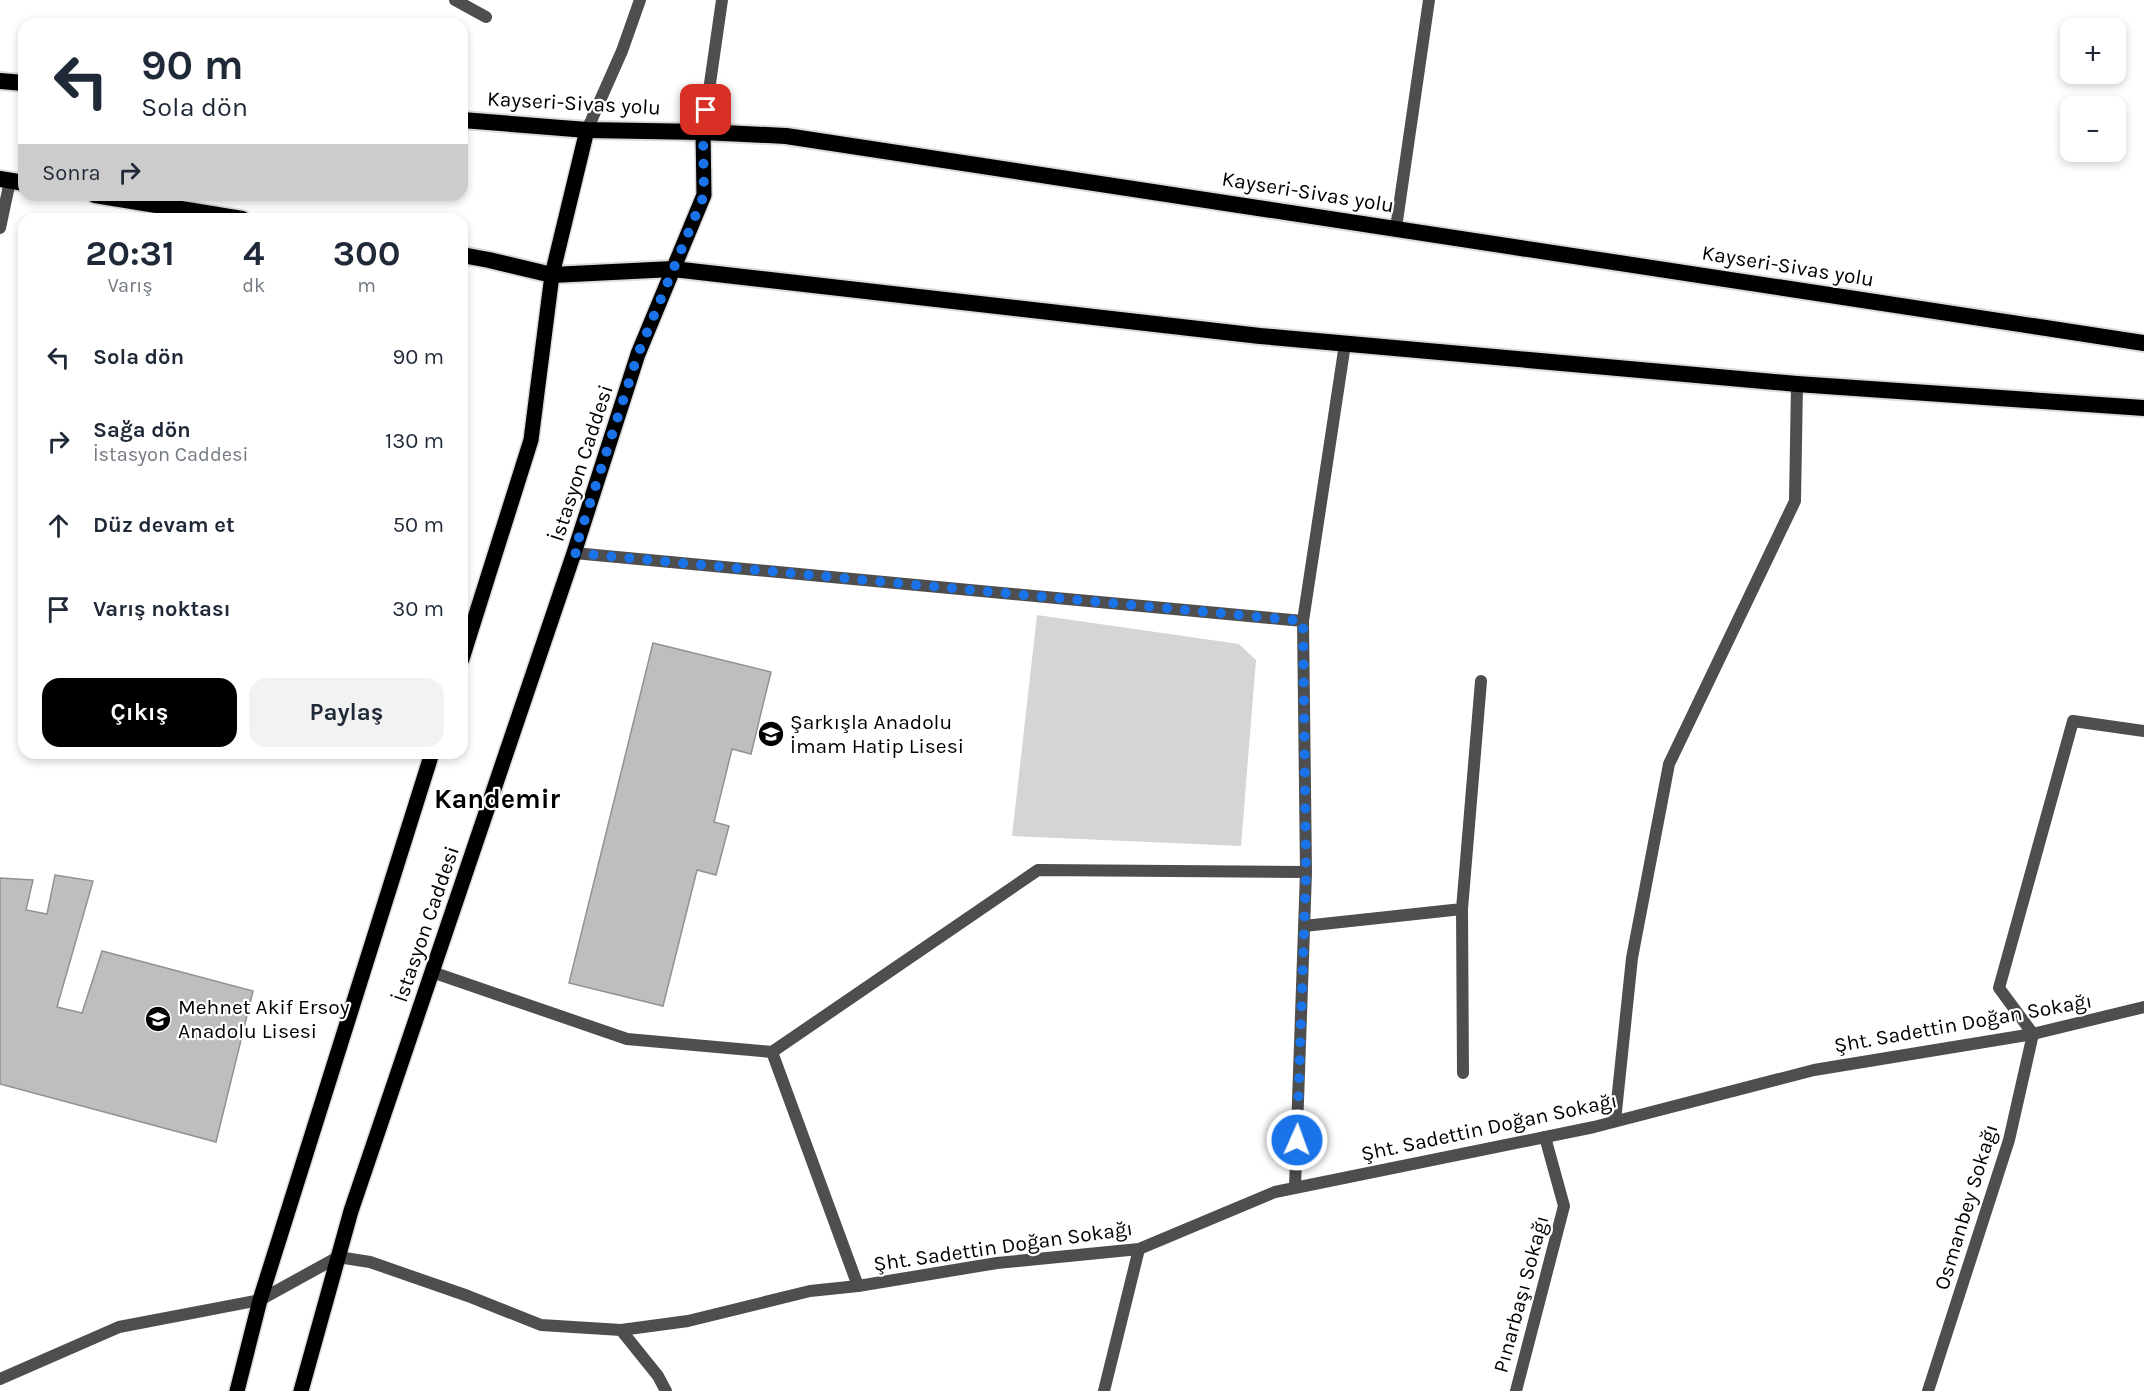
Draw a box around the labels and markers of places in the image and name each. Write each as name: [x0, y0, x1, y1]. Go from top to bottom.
pin: [680, 84, 731, 135]
place label: Şarkışla Anadolu İmam Hatip Lisesi: [790, 710, 964, 758]
school or university icon: Şarkışla Anadolu İmam Hatip Lisesi: [756, 719, 786, 749]
place label: Mehnet Akif Ersoy Anadolu Lisesi: [178, 995, 350, 1043]
school or university icon: Mehnet Akif Ersoy Anadolu Lisesi: [143, 1004, 173, 1034]

